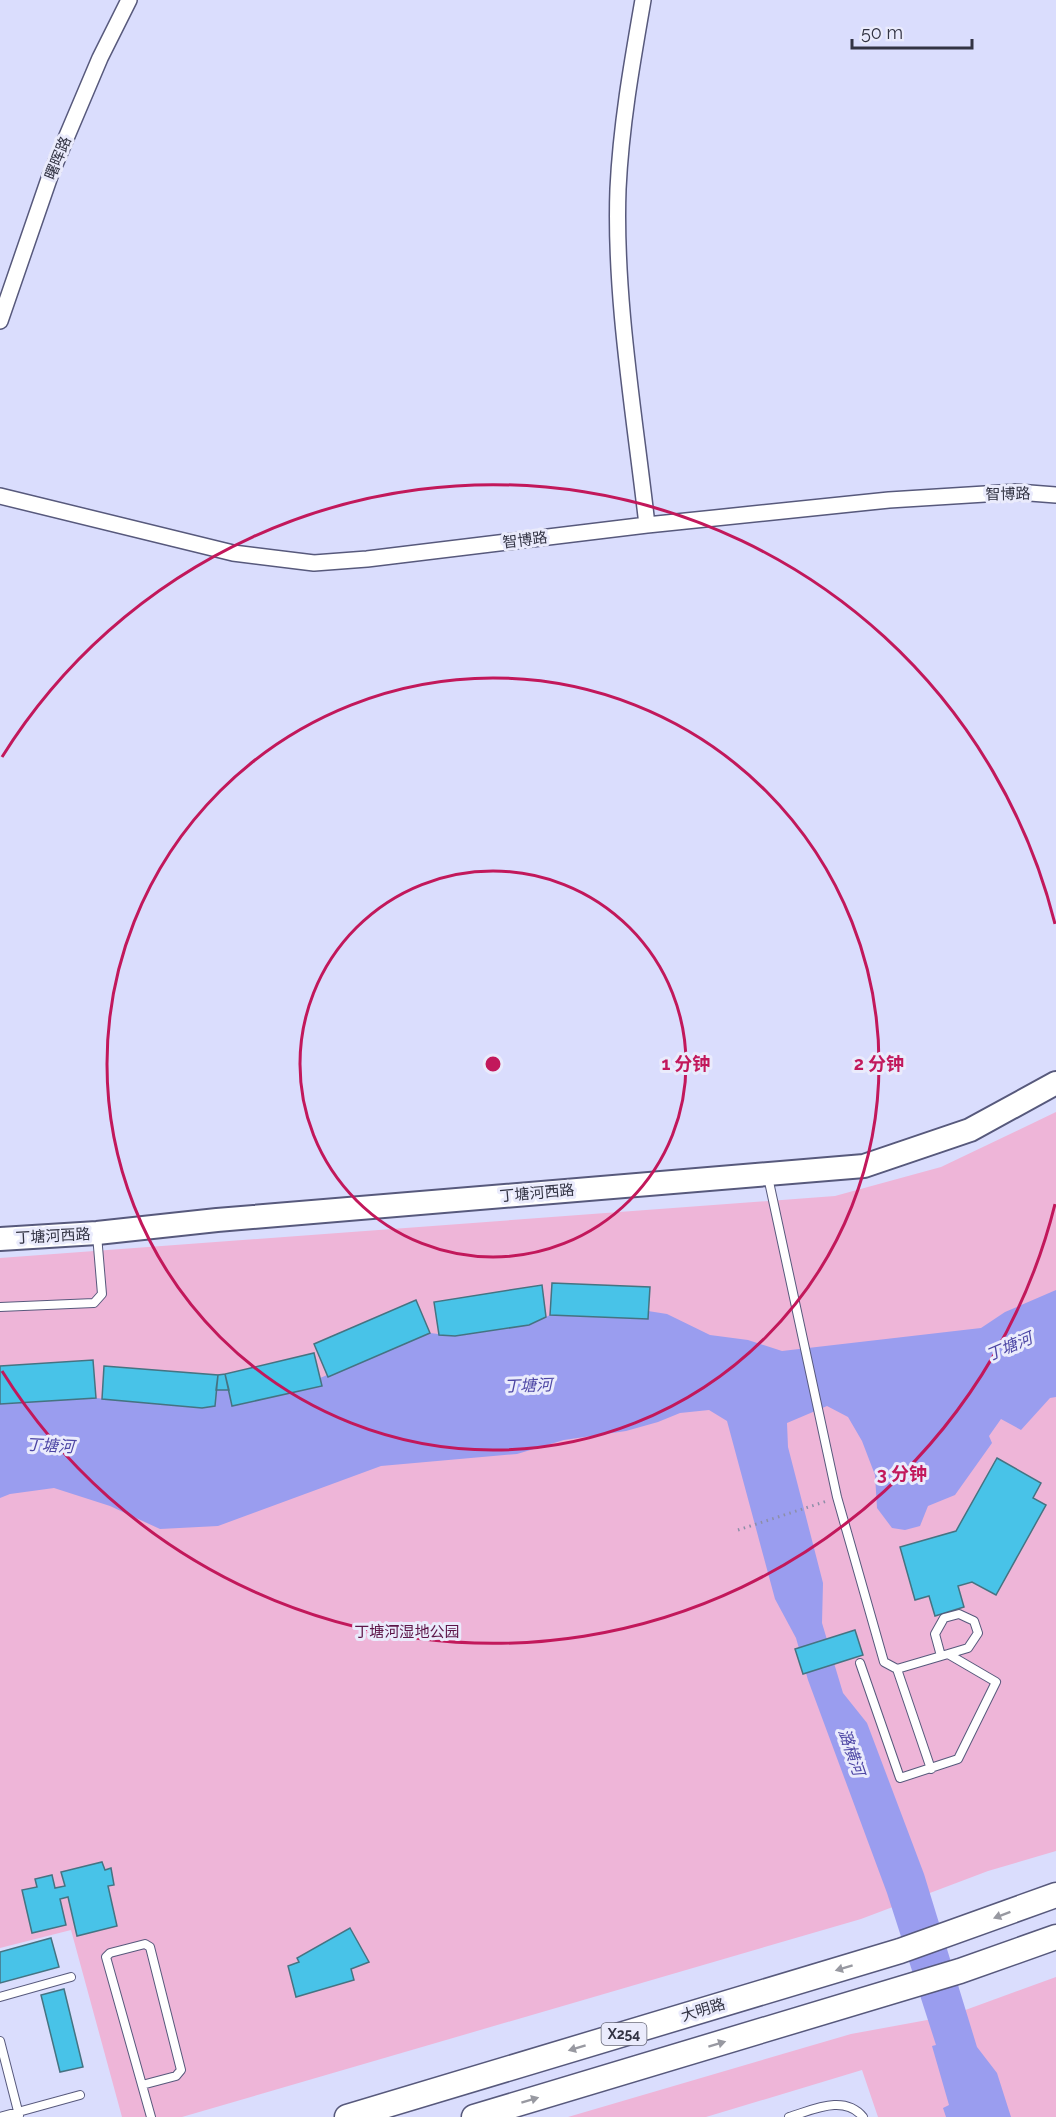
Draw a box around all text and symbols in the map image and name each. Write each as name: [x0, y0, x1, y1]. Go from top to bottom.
scale bar: [852, 12, 972, 50]
text: 50 m: [861, 22, 903, 43]
street label: 曙晖路: [41, 134, 75, 182]
street label: 智博路: [985, 485, 1031, 503]
street label: 智博路: [502, 528, 548, 552]
text: 1 分钟: [661, 1053, 711, 1074]
text: 2 分钟: [854, 1053, 904, 1074]
centre of rings: [483, 1054, 503, 1074]
street label: 丁塘河西路: [499, 1181, 575, 1205]
street label: 丁塘河西路: [15, 1225, 91, 1247]
water label: 丁塘河: [983, 1327, 1038, 1365]
water label: 丁塘河: [504, 1375, 555, 1396]
water label: 丁塘河: [26, 1435, 77, 1456]
text: 3 分钟: [877, 1463, 927, 1484]
park label: 丁塘河湿地公园: [354, 1623, 460, 1641]
water label: 潞横河: [835, 1726, 869, 1781]
one-way arrow: [992, 1910, 1010, 1920]
one-way arrow: [835, 1964, 853, 1973]
street label: 大明路: [679, 1995, 727, 2025]
road number: X254: [602, 2023, 646, 2045]
one-way arrow: [708, 2039, 726, 2048]
one-way arrow: [568, 2044, 586, 2053]
one-way arrow: [521, 2095, 539, 2104]

